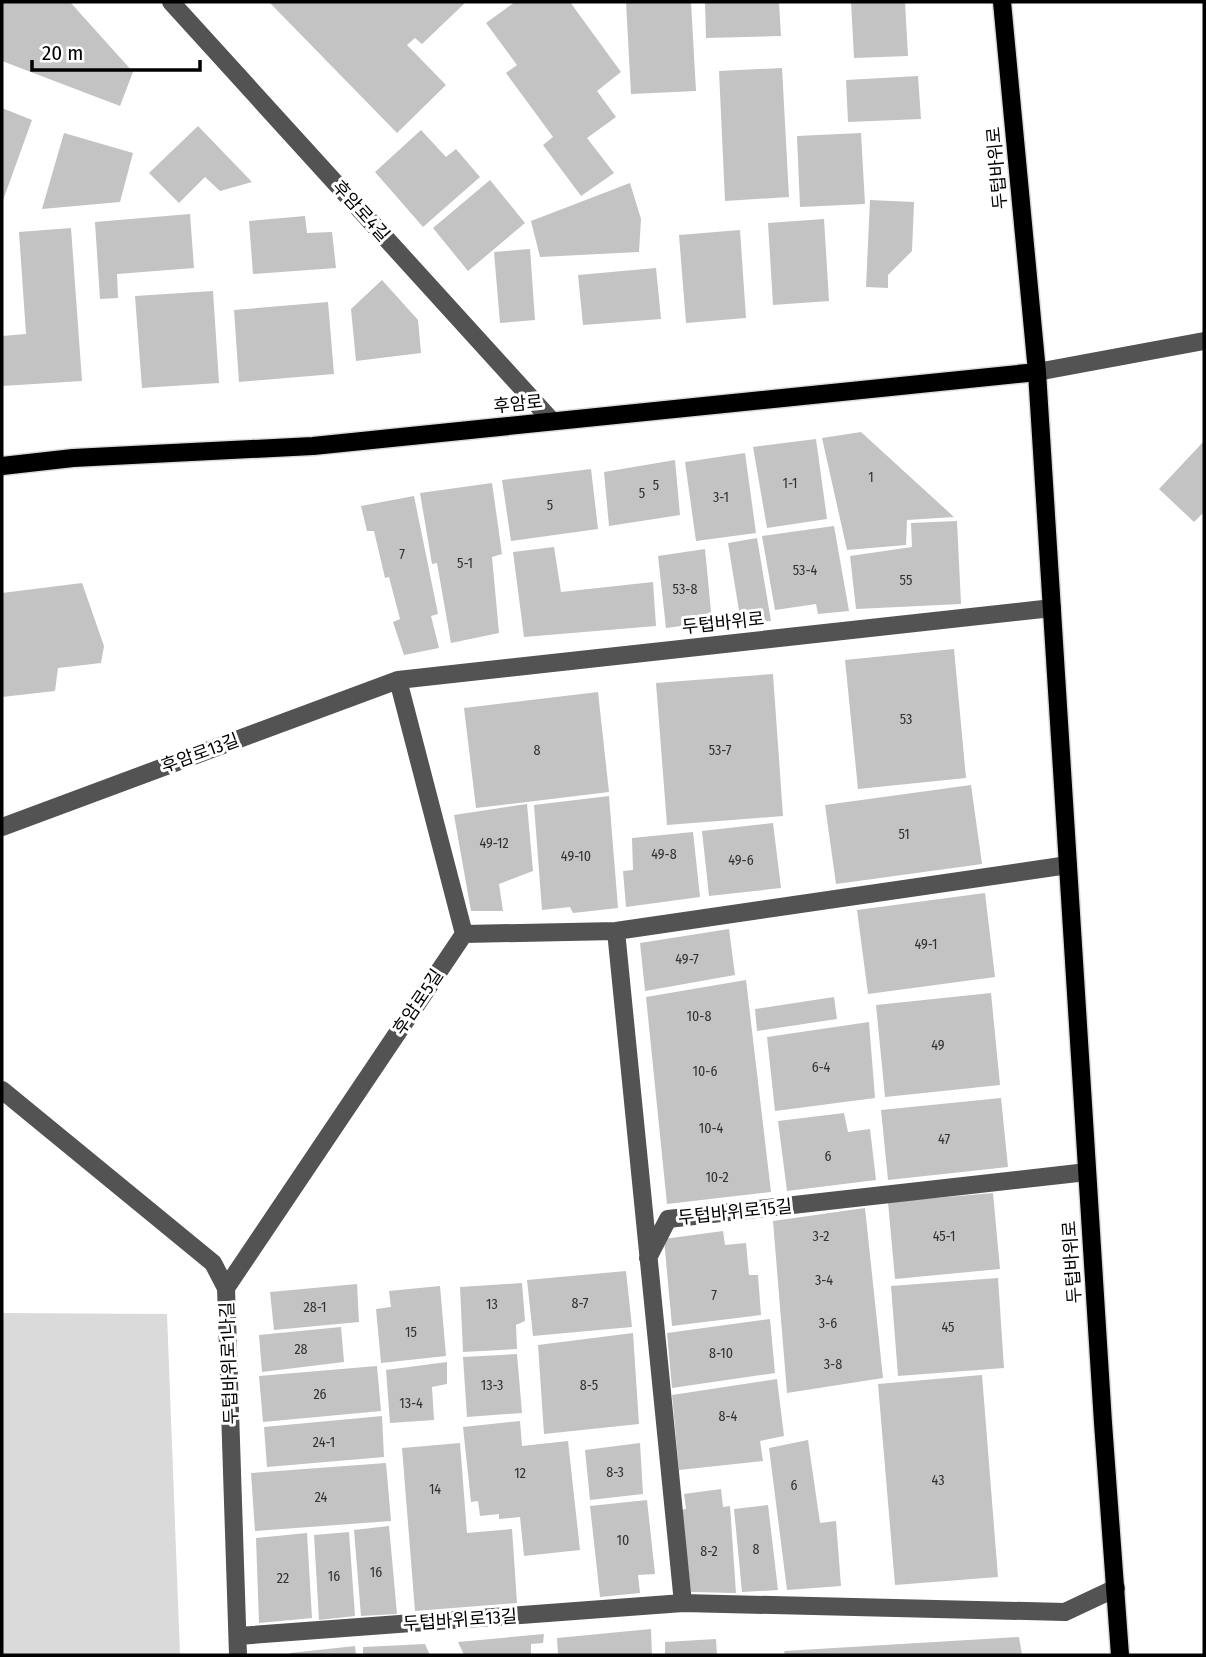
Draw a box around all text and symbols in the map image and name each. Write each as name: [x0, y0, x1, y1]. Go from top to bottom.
scale bar: [32, 28, 200, 72]
text: 20 m: [42, 40, 83, 66]
street label: 두텁바위로: [982, 126, 1012, 210]
street label: 후암로4길: [328, 176, 394, 246]
street label: 후암로: [492, 390, 544, 418]
house number: 1: [868, 469, 874, 486]
house number: 1-1: [782, 475, 798, 492]
house number: 5: [653, 477, 659, 494]
house number: 5: [639, 485, 645, 502]
house number: 3-1: [713, 489, 729, 506]
house number: 5: [547, 497, 553, 514]
house number: 7: [399, 546, 405, 563]
house number: 5-1: [457, 555, 473, 572]
house number: 53-4: [793, 562, 817, 579]
house number: 55: [900, 572, 912, 589]
house number: 53-8: [673, 581, 697, 598]
street label: 두텁바위로: [681, 608, 765, 638]
house number: 53: [900, 711, 912, 728]
street label: 후암로13길: [158, 729, 242, 777]
house number: 8: [534, 742, 541, 759]
house number: 53-7: [709, 742, 732, 759]
house number: 51: [898, 826, 910, 843]
house number: 49-12: [479, 835, 509, 852]
house number: 49-8: [651, 846, 677, 863]
house number: 49-10: [561, 848, 591, 865]
house number: 49-6: [728, 852, 754, 869]
house number: 49-1: [915, 936, 937, 953]
house number: 49-7: [675, 951, 699, 968]
street label: 후암로5길: [388, 965, 448, 1039]
house number: 10-8: [687, 1008, 711, 1025]
house number: 49: [931, 1037, 945, 1054]
house number: 6-4: [812, 1059, 831, 1076]
house number: 10-6: [693, 1063, 717, 1080]
house number: 10-4: [699, 1120, 723, 1137]
house number: 47: [938, 1131, 950, 1148]
house number: 6: [825, 1148, 832, 1165]
house number: 10-2: [705, 1169, 729, 1186]
street label: 두텁바위로15길: [677, 1195, 793, 1229]
street label: 두텁바위로: [1058, 1220, 1086, 1304]
house number: 3-2: [813, 1228, 829, 1245]
house number: 45-1: [933, 1228, 955, 1245]
house number: 3-4: [815, 1272, 833, 1289]
house number: 7: [711, 1287, 717, 1304]
house number: 8-7: [572, 1295, 589, 1312]
house number: 13: [486, 1296, 498, 1313]
house number: 28-1: [304, 1299, 326, 1316]
street label: 두텁바위로1나길: [216, 1301, 242, 1425]
house number: 3-6: [819, 1315, 837, 1332]
house number: 45: [941, 1319, 955, 1336]
house number: 15: [405, 1324, 417, 1341]
house number: 28: [294, 1341, 308, 1358]
house number: 8-10: [709, 1345, 733, 1362]
house number: 3-8: [824, 1356, 842, 1373]
house number: 13-3: [481, 1377, 503, 1394]
house number: 8-5: [580, 1377, 598, 1394]
house number: 26: [313, 1386, 327, 1403]
house number: 13-4: [399, 1395, 423, 1412]
house number: 8-4: [719, 1408, 738, 1425]
house number: 24-1: [313, 1434, 335, 1451]
house number: 8-3: [606, 1464, 624, 1481]
house number: 12: [514, 1465, 526, 1482]
house number: 43: [932, 1472, 944, 1489]
house number: 6: [791, 1477, 798, 1494]
house number: 14: [429, 1481, 441, 1498]
house number: 24: [315, 1489, 328, 1506]
house number: 10: [617, 1532, 629, 1549]
house number: 8: [753, 1541, 760, 1558]
house number: 8-2: [700, 1543, 718, 1560]
house number: 16: [370, 1564, 382, 1581]
house number: 16: [328, 1568, 340, 1585]
house number: 22: [277, 1570, 289, 1587]
street label: 두텁바위로13길: [402, 1605, 518, 1635]

